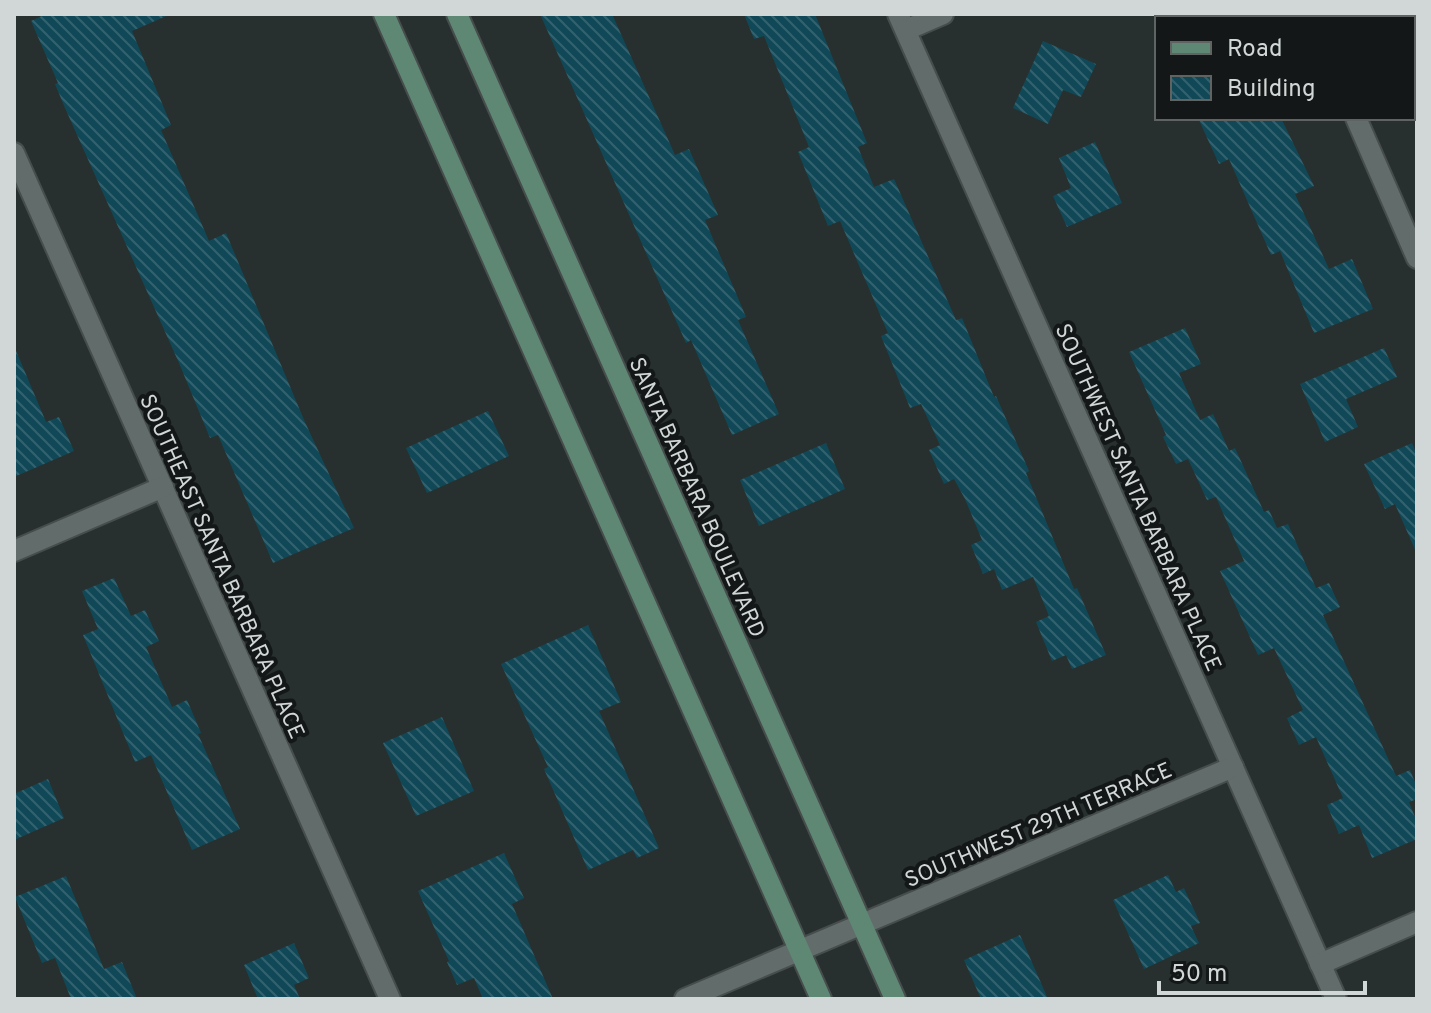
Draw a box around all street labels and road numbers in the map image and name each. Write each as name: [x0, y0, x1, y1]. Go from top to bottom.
street label: SOUTHWEST SANTA BARBARA PLACE: [1048, 320, 1226, 676]
street label: SANTA BARBARA BOULEVARD: [622, 354, 770, 642]
street label: SOUTHEAST SANTA BARBARA PLACE: [132, 391, 309, 743]
street label: SOUTHWEST 29TH TERRACE: [901, 758, 1177, 895]

